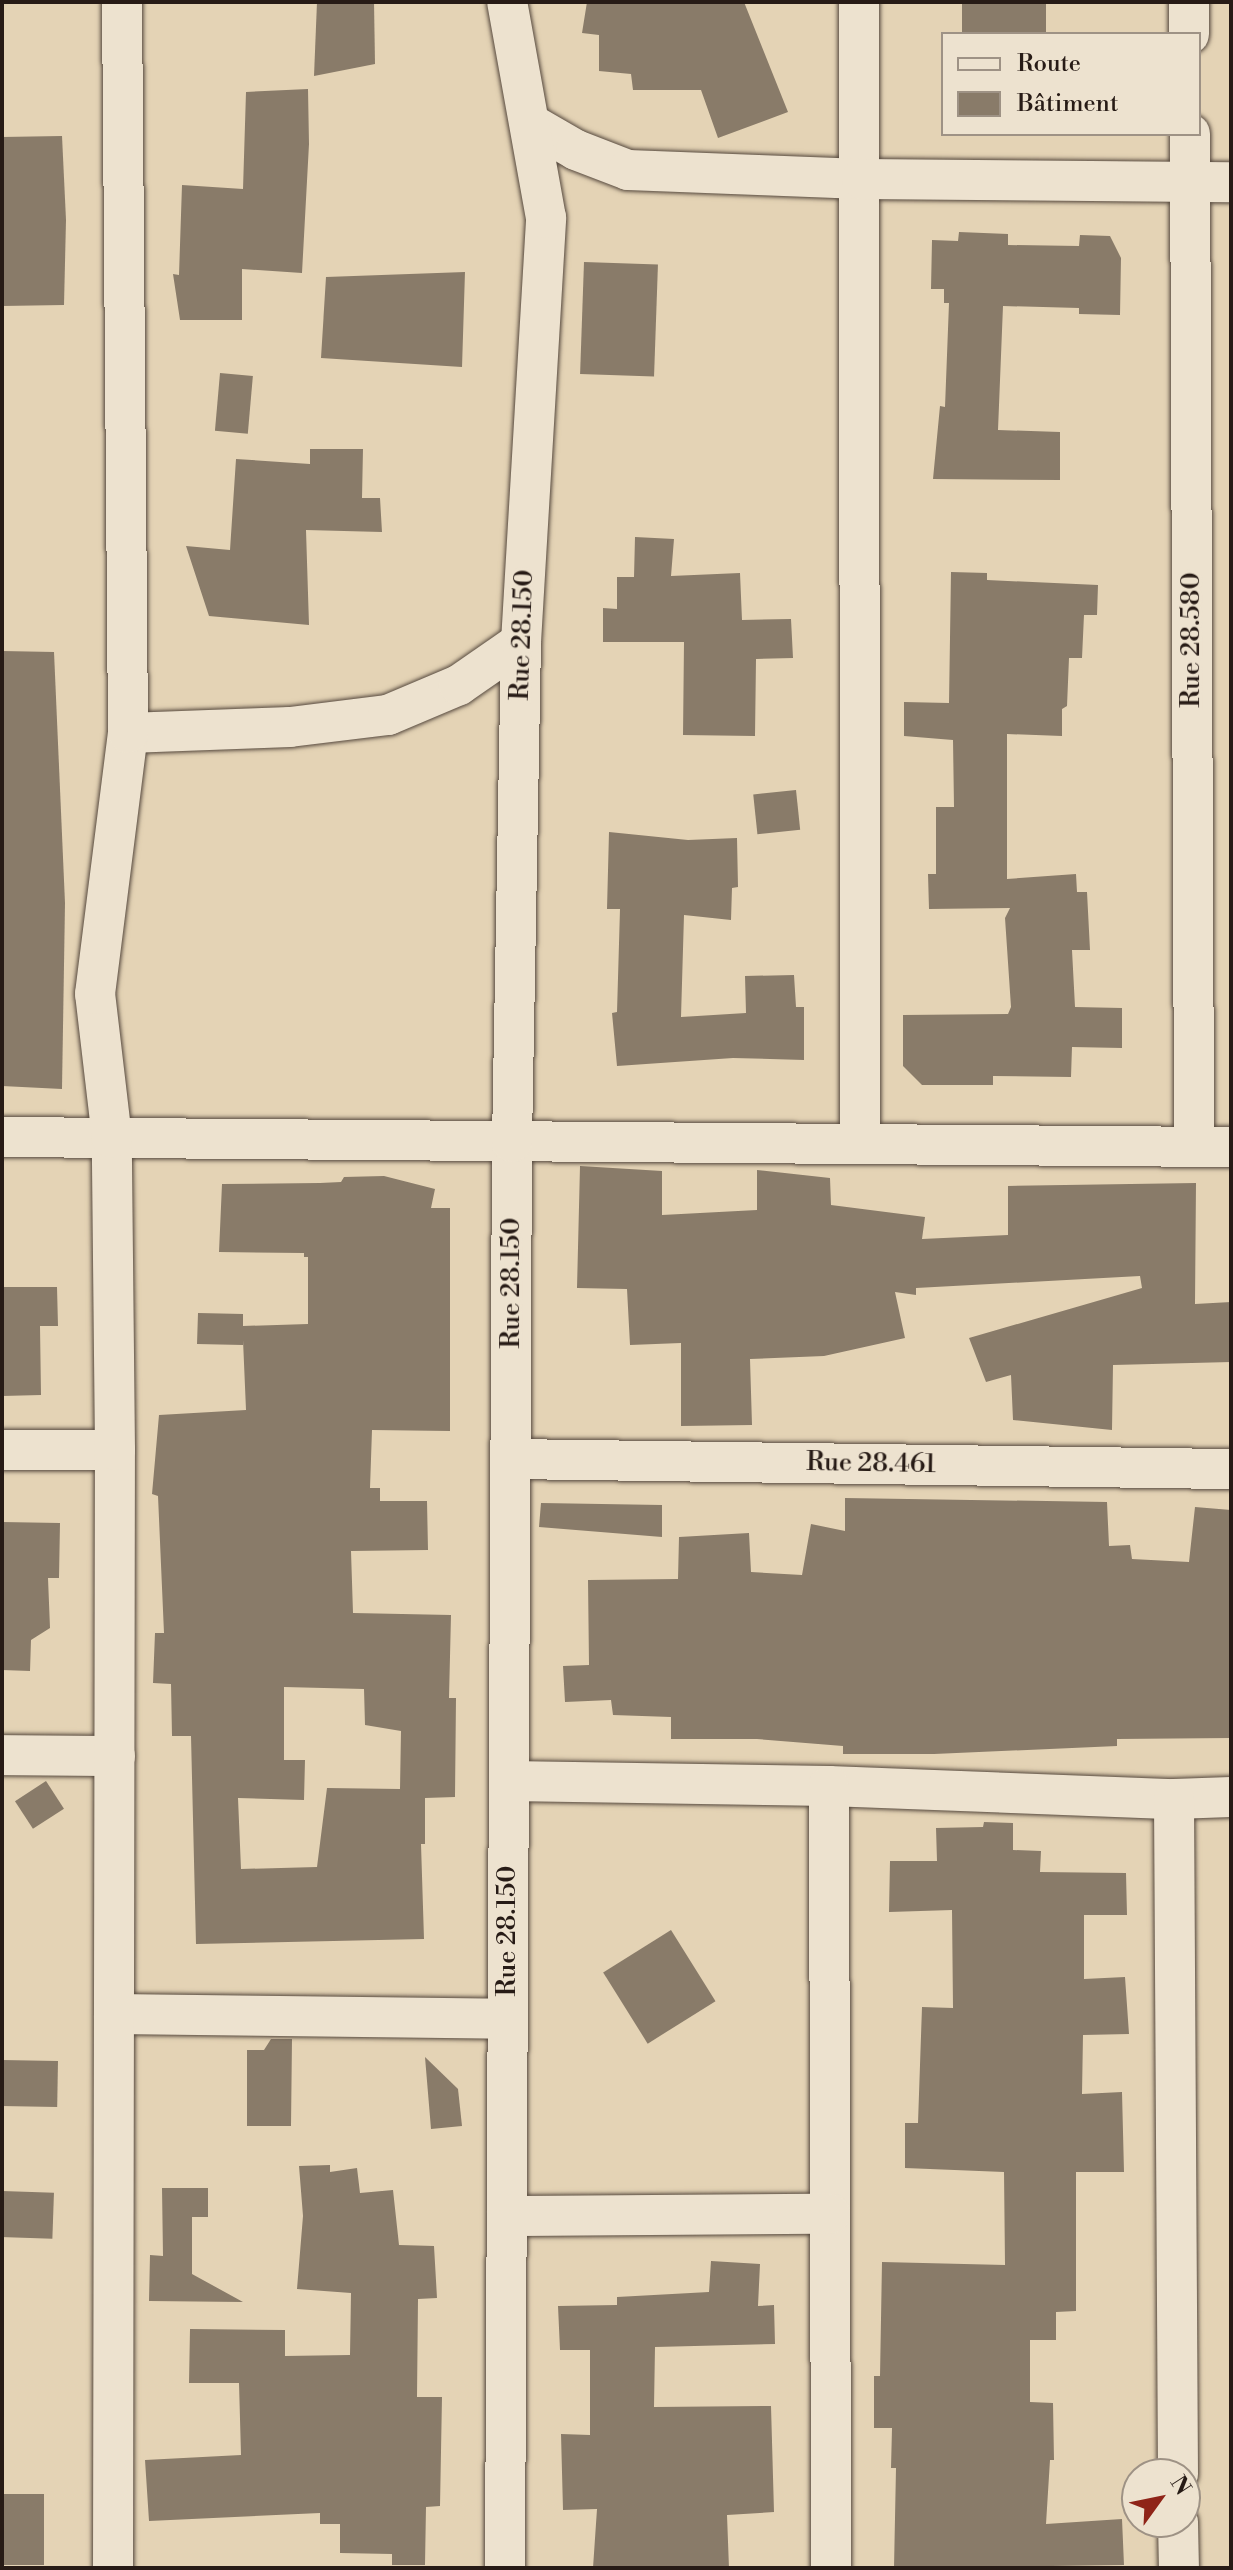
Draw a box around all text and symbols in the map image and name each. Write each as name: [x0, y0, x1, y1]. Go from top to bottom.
legend: [941, 32, 1201, 136]
text: Route: [1017, 49, 1081, 79]
text: Bâtiment: [1017, 89, 1118, 119]
street label: Rue 28.150: [505, 569, 541, 701]
street label: Rue 28.580: [1176, 572, 1208, 708]
street label: Rue 28.150: [496, 1217, 528, 1349]
street label: Rue 28.461: [806, 1447, 936, 1481]
street label: Rue 28.150: [492, 1865, 524, 1997]
north arrow: [1121, 2458, 1201, 2538]
text: N: [1164, 2471, 1196, 2500]

